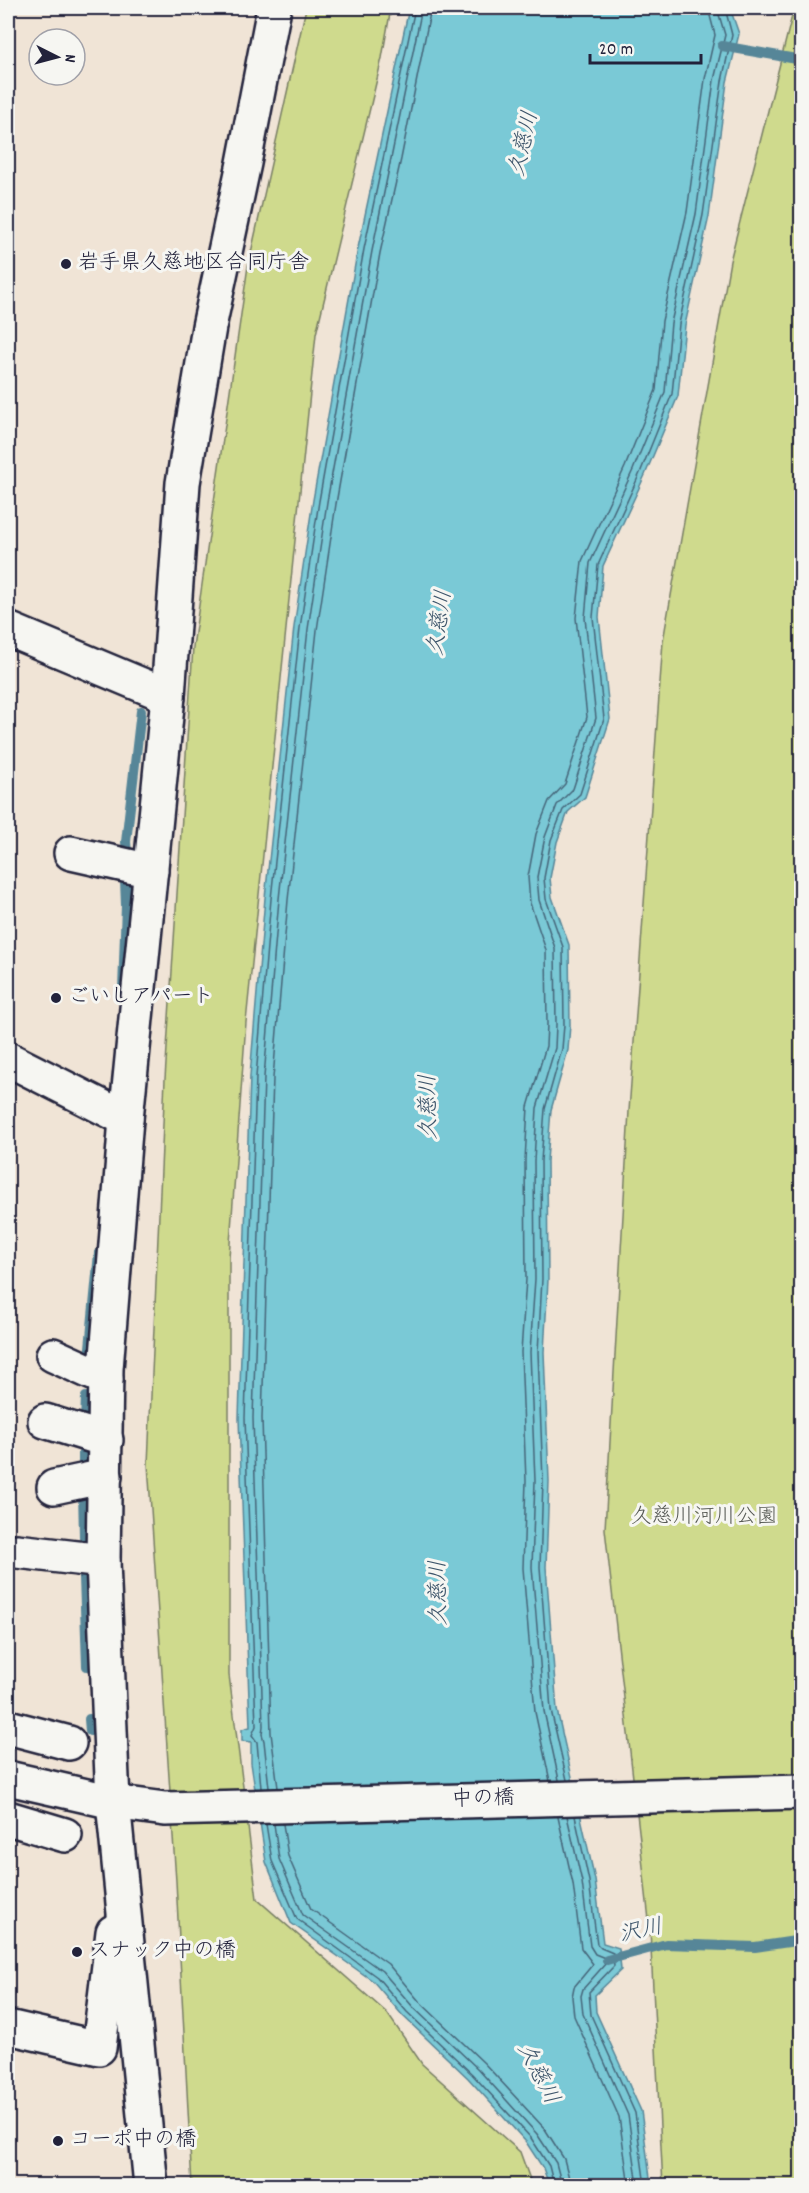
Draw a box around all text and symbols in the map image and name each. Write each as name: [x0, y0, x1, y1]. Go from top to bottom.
north arrow: [27, 27, 87, 87]
scale bar: [590, 27, 701, 65]
text: 20 m: [599, 38, 633, 63]
text: N: [58, 53, 81, 64]
water label: 久慈川: [502, 108, 548, 180]
place label: 岩手県久慈地区合同庁舎: [78, 249, 309, 279]
marker: 岩手県久慈地区合同庁舎: [59, 257, 73, 271]
water label: 久慈川: [421, 588, 461, 658]
place label: ごいしアパート: [68, 983, 214, 1013]
marker: ごいしアパート: [49, 991, 63, 1005]
water label: 久慈川: [414, 1074, 446, 1140]
park label: 久慈川河川公園: [631, 1503, 778, 1533]
water label: 久慈川: [424, 1560, 456, 1626]
street label: 中の橋: [451, 1784, 515, 1816]
water label: 沢川: [616, 1912, 666, 1952]
place label: スナック中の橋: [89, 1937, 236, 1967]
marker: スナック中の橋: [70, 1945, 84, 1959]
water label: 久慈川: [508, 2038, 566, 2110]
place label: コーポ中の橋: [70, 2126, 196, 2156]
marker: コーポ中の橋: [51, 2134, 65, 2148]

